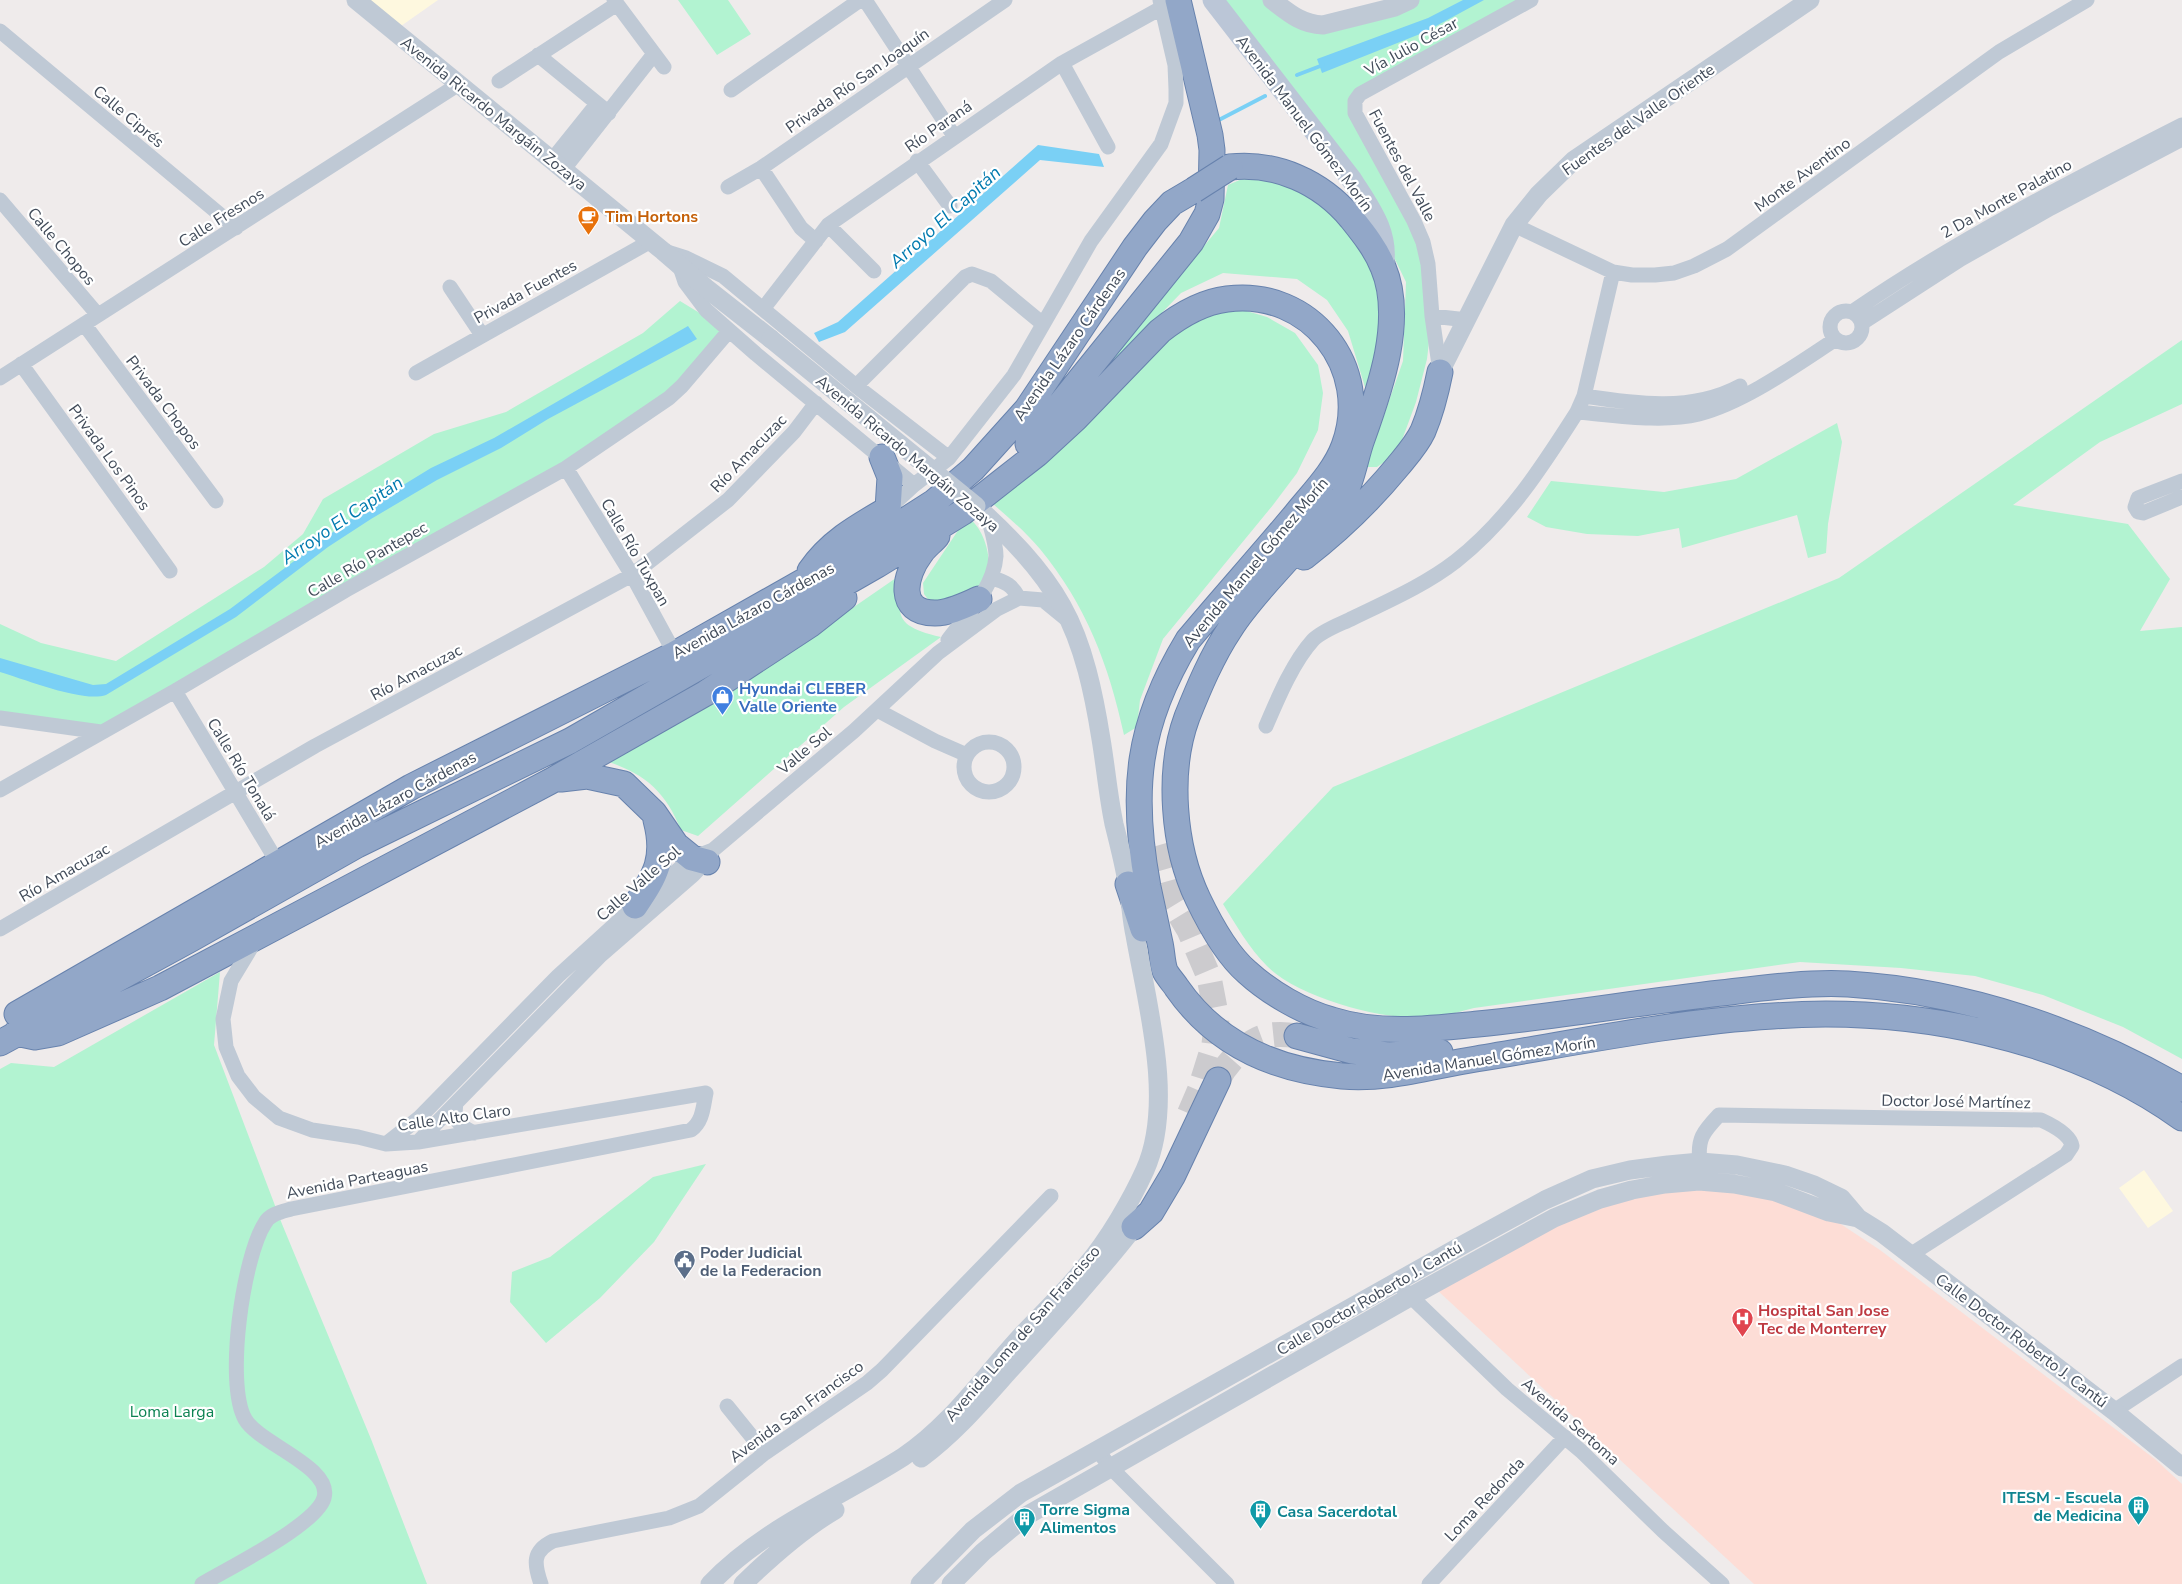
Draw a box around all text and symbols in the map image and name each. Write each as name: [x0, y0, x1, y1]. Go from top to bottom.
street label: Vía Julio César: [1360, 12, 1462, 82]
street label: Privada Río San Joaquín: [781, 23, 934, 139]
street label: Avenida Manuel Gómez Morín: [1231, 31, 1378, 216]
street label: Avenida Ricardo Margáin Zozaya: [396, 32, 591, 196]
street label: Fuentes del Valle Oriente: [1558, 59, 1719, 181]
street label: Calle Ciprés: [88, 80, 169, 153]
street label: Río Paraná: [901, 96, 977, 158]
street label: Fuentes del Valle: [1363, 105, 1441, 225]
street label: Monte Aventino: [1750, 132, 1855, 217]
street label: 2 Da Monte Palatino: [1937, 154, 2076, 244]
water label: Arroyo El Capitán: [883, 161, 1006, 274]
street label: Calle Fresnos: [175, 183, 269, 253]
street label: Calle Chopos: [22, 203, 100, 290]
cafe icon: Tim Hortons: [577, 204, 601, 235]
place label: Tim Hortons: [605, 206, 698, 228]
street label: Privada Fuentes: [470, 254, 581, 329]
street label: Avenida Lázaro Cárdenas: [1009, 264, 1131, 425]
street label: Privada Chopos: [121, 351, 206, 454]
street label: Avenida Ricardo Margáin Zozaya: [811, 370, 1004, 537]
street label: Privada Los Pinos: [63, 400, 155, 515]
street label: Río Amacuzac: [706, 409, 792, 498]
water label: Arroyo El Capitán: [276, 470, 408, 570]
street label: Avenida Manuel Gómez Morín: [1178, 473, 1333, 652]
street label: Calle Río Tuxpan: [595, 495, 675, 610]
street label: Calle Río Pantepec: [304, 516, 432, 603]
street label: Avenida Lázaro Cárdenas: [669, 557, 838, 665]
street label: Río Amacuzac: [367, 639, 467, 706]
place label: Hyundai CLEBER Valle Oriente: [738, 678, 866, 718]
shop icon: Hyundai CLEBER Valle Oriente: [711, 685, 735, 716]
street label: Calle Río Tonalá: [202, 714, 281, 825]
street label: Valle Sol: [772, 722, 836, 780]
street label: Avenida Lázaro Cárdenas: [311, 746, 480, 854]
street label: Río Amacuzac: [15, 838, 114, 908]
street label: Calle Valle Sol: [592, 841, 686, 927]
street label: Avenida Manuel Gómez Morín: [1381, 1031, 1597, 1087]
street label: Doctor José Martínez: [1881, 1090, 2031, 1114]
street label: Calle Alto Claro: [396, 1099, 512, 1137]
street label: Avenida Parteaguas: [284, 1155, 430, 1205]
street label: Calle Doctor Roberto J. Cantú: [1273, 1237, 1466, 1361]
street label: Avenida Loma de San Francisco: [940, 1241, 1105, 1426]
place label: Poder Judicial de la Federacion: [700, 1242, 822, 1282]
public building icon: Poder Judicial de la Federacion: [672, 1249, 696, 1280]
street label: Calle Doctor Roberto J. Cantú: [1931, 1269, 2112, 1413]
place label: Hospital San Jose Tec de Monterrey: [1758, 1300, 1890, 1340]
hospital icon: Hospital San Jose Tec de Monterrey: [1730, 1307, 1754, 1338]
street label: Avenida San Francisco: [725, 1356, 868, 1468]
street label: Avenida Sertoma: [1516, 1373, 1624, 1471]
park label: Loma Larga: [130, 1401, 214, 1423]
street label: Loma Redonda: [1440, 1453, 1530, 1547]
place label: ITESM - Escuela de Medicina: [2002, 1487, 2122, 1527]
building icon: ITESM - Escuela de Medicina: [2126, 1494, 2150, 1525]
place label: Torre Sigma Alimentos: [1040, 1499, 1130, 1539]
building icon: Casa Sacerdotal: [1249, 1499, 1273, 1530]
place label: Casa Sacerdotal: [1277, 1501, 1397, 1523]
building icon: Torre Sigma Alimentos: [1012, 1506, 1036, 1537]

